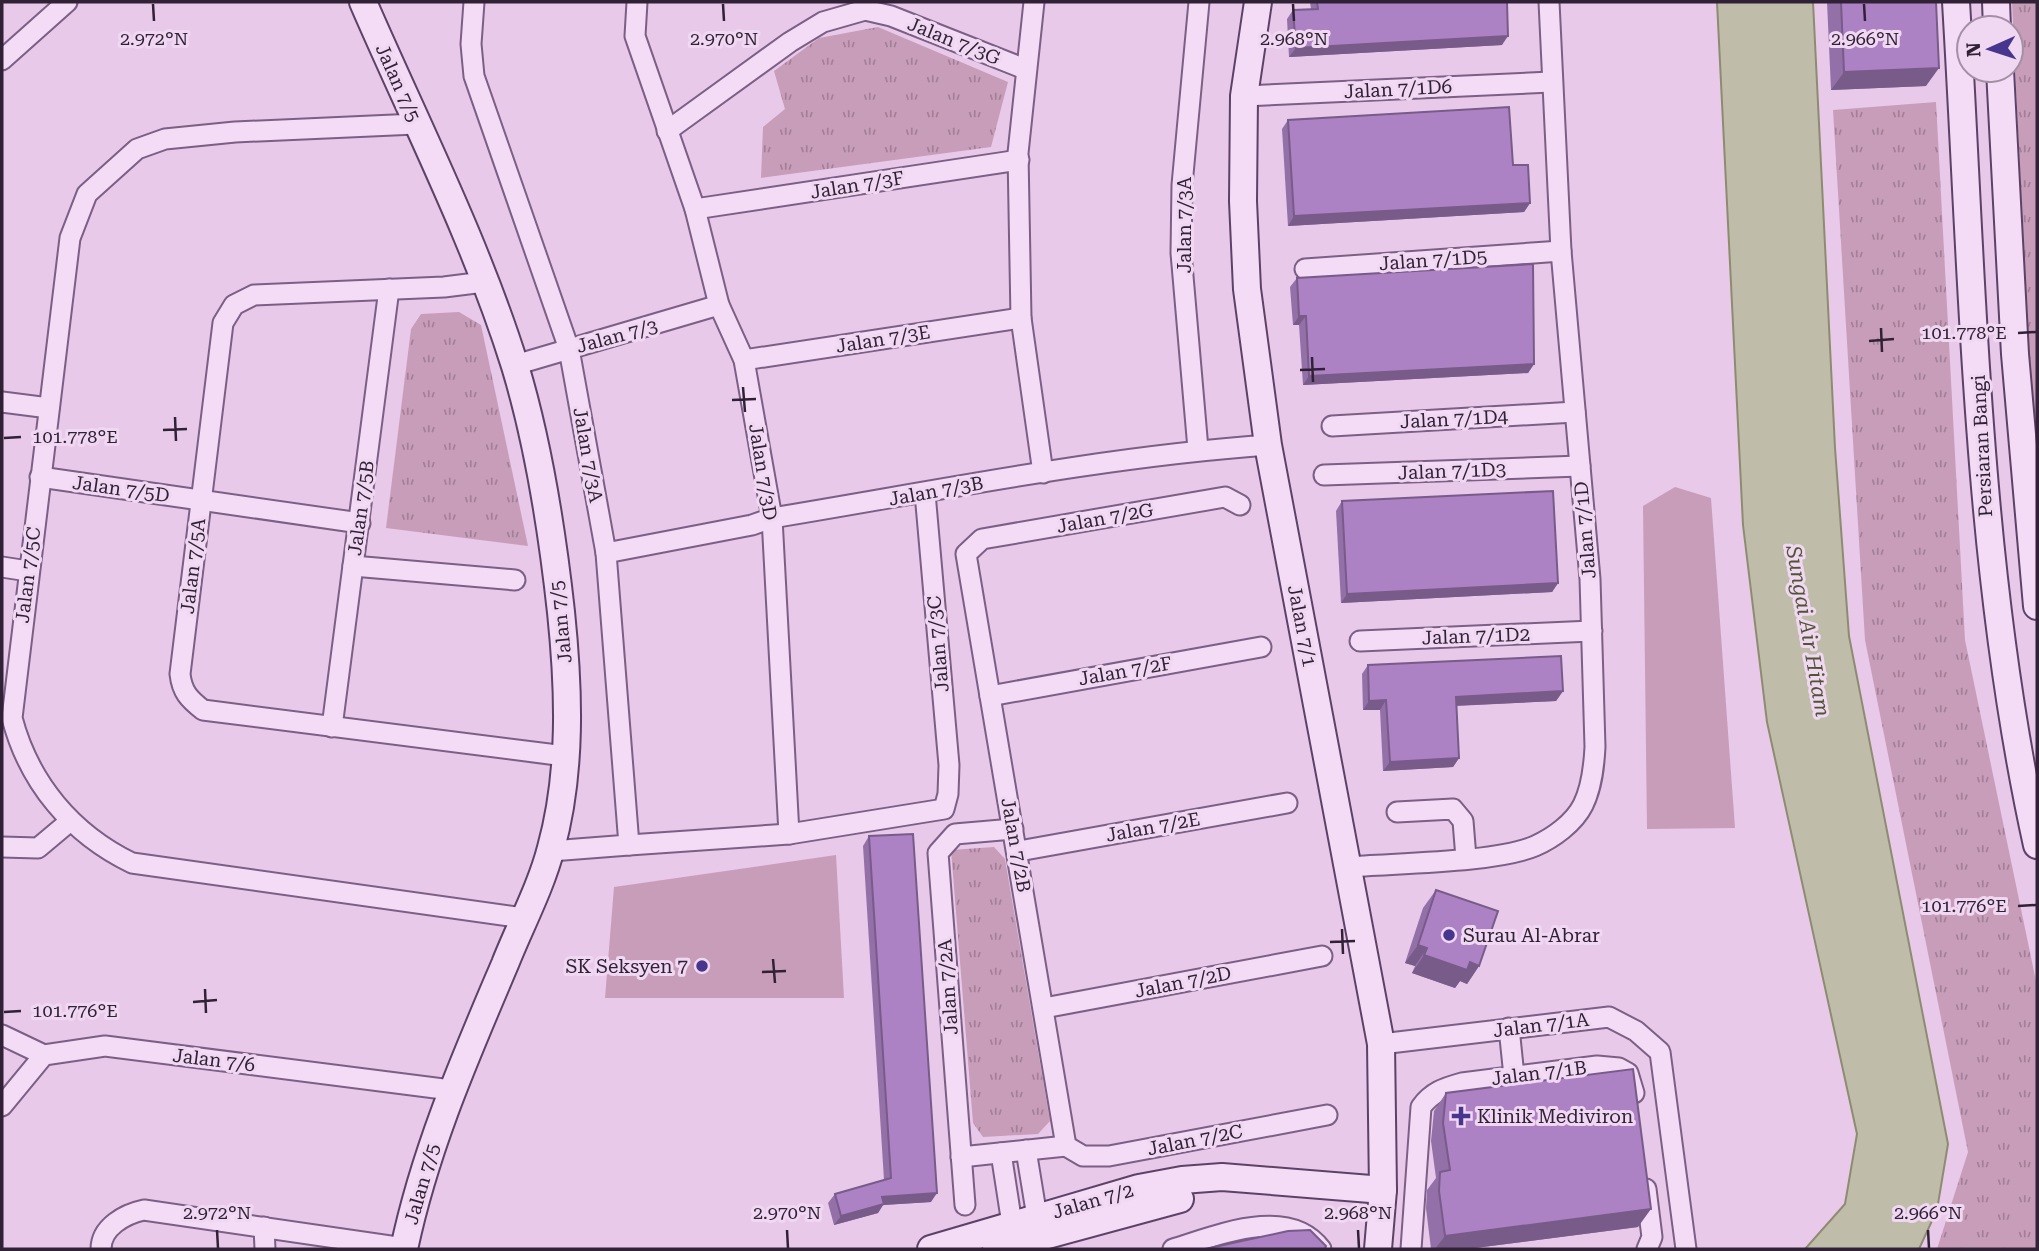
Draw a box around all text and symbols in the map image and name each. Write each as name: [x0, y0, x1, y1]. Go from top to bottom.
street label: Jalan 7/3G: [904, 12, 1004, 70]
north arrow: [1955, 14, 2025, 84]
text: 2.972°N: [120, 28, 188, 49]
text: 2.970°N: [690, 28, 758, 49]
text: 2.968°N: [1260, 28, 1328, 49]
text: 2.966°N: [1831, 28, 1899, 49]
street label: Jalan 7/5: [371, 40, 425, 126]
text: N: [1962, 42, 1985, 58]
street label: Jalan 7/1D6: [1343, 75, 1453, 103]
street label: Jalan 7/3F: [809, 166, 905, 204]
street label: Jalan 7/3A: [1173, 176, 1196, 273]
street label: Jalan 7/1D5: [1378, 245, 1488, 275]
street label: Jalan 7/3: [574, 314, 660, 358]
street label: Jalan 7/3E: [834, 320, 932, 358]
text: 101.778°E: [1921, 322, 2007, 343]
street label: Persiaran Bangi: [1967, 374, 1997, 518]
street label: Jalan 7/1D4: [1399, 405, 1509, 433]
street label: Jalan 7/3A: [568, 406, 608, 505]
street label: Jalan 7/3D: [744, 422, 782, 522]
text: 101.778°E: [32, 426, 118, 447]
street label: Jalan 7/1D3: [1397, 458, 1507, 484]
street label: Jalan 7/5B: [343, 459, 379, 557]
street label: Jalan 7/5D: [71, 471, 171, 507]
street label: Jalan 7/3B: [887, 471, 985, 511]
street label: Jalan 7/1D: [1569, 480, 1601, 580]
street label: Jalan 7/2G: [1055, 498, 1155, 538]
street label: Jalan 7/5A: [176, 516, 210, 615]
street label: Jalan 7/5C: [11, 526, 45, 624]
water label: Sungai Air Hitam: [1781, 543, 1835, 718]
street label: Jalan 7/5: [545, 579, 577, 665]
street label: Jalan 7/1: [1283, 583, 1321, 669]
street label: Jalan 7/3C: [922, 595, 954, 693]
street label: Jalan 7/1D2: [1421, 623, 1531, 649]
street label: Jalan 7/2F: [1076, 651, 1174, 691]
street label: Jalan 7/2B: [996, 796, 1036, 894]
street label: Jalan 7/2E: [1104, 807, 1202, 847]
text: 101.776°E: [1921, 895, 2007, 916]
place label: Surau Al-Abrar: [1463, 924, 1600, 947]
marker: Surau Al-Abrar: [1441, 927, 1457, 943]
street label: Jalan 7/2A: [933, 937, 963, 1036]
place label: SK Seksyen 7: [565, 955, 688, 978]
marker: SK Seksyen 7: [694, 958, 710, 974]
street label: Jalan 7/2D: [1133, 961, 1233, 1003]
text: 101.776°E: [32, 1000, 118, 1021]
street label: Jalan 7/1A: [1492, 1008, 1591, 1042]
street label: Jalan 7/6: [171, 1044, 257, 1076]
street label: Jalan 7/1B: [1490, 1056, 1588, 1090]
place label: Klinik Mediviron: [1477, 1105, 1633, 1128]
marker: Klinik Mediviron: [1451, 1106, 1471, 1126]
street label: Jalan 7/2C: [1145, 1119, 1245, 1161]
street label: Jalan 7/5: [399, 1141, 445, 1227]
street label: Jalan 7/2: [1050, 1178, 1136, 1224]
text: 2.972°N: [183, 1202, 251, 1223]
text: 2.970°N: [753, 1202, 821, 1223]
text: 2.968°N: [1324, 1202, 1392, 1223]
text: 2.966°N: [1894, 1202, 1962, 1223]

